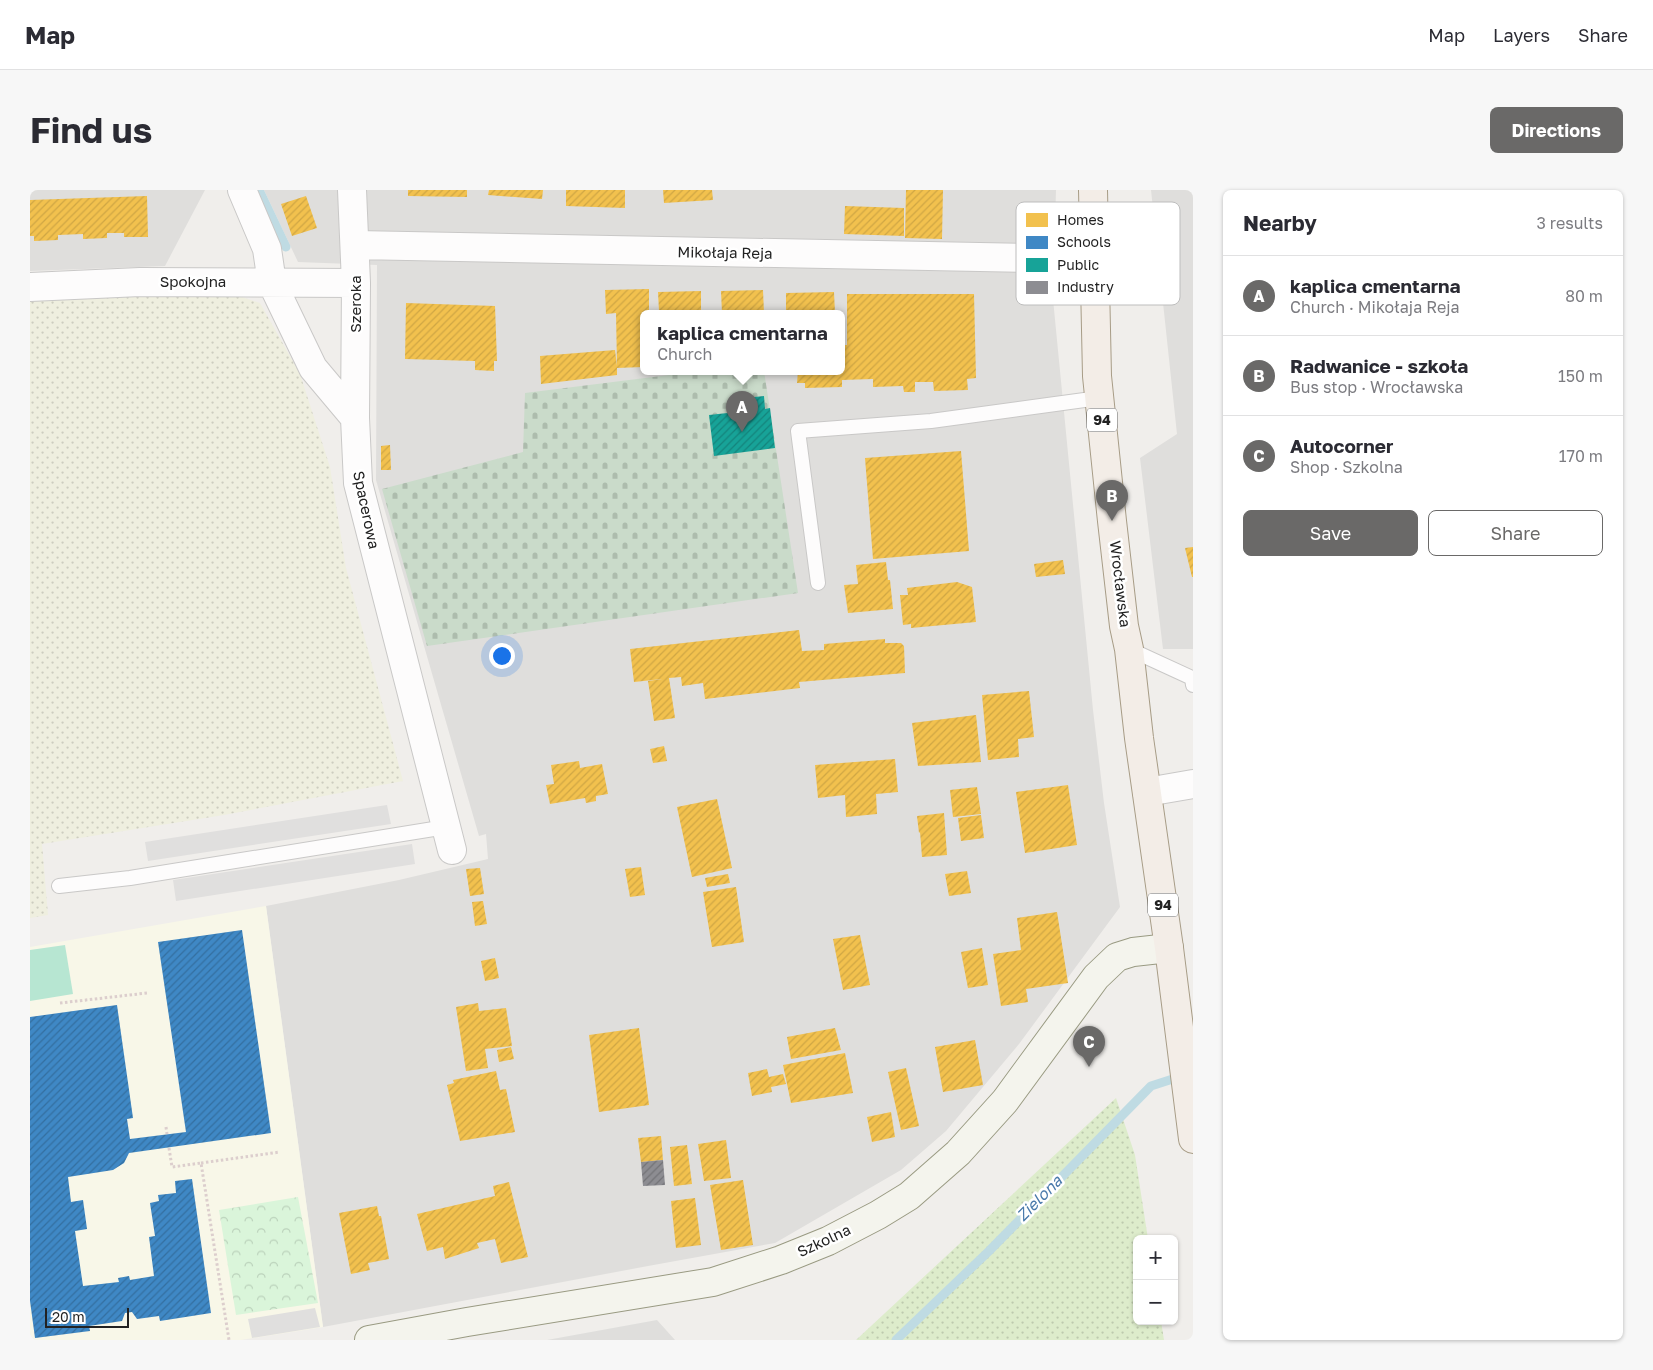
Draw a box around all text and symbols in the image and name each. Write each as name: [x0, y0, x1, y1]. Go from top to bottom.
text: Map: [25, 20, 75, 49]
text: Map: [1428, 24, 1465, 46]
text: Layers: [1493, 24, 1550, 46]
text: Share: [1578, 24, 1628, 46]
button: Directions: [1490, 107, 1623, 153]
text: Find us: [30, 109, 152, 151]
legend: [1016, 202, 1180, 305]
text: Nearby: [1243, 210, 1317, 236]
text: Homes: [1057, 211, 1104, 228]
text: 3 results: [1536, 213, 1603, 233]
text: Schools: [1057, 233, 1111, 250]
street label: Mikołaja Reja: [677, 242, 773, 262]
text: Public: [1057, 256, 1099, 273]
street label: Spokojna: [160, 272, 226, 290]
text: kaplica cmentarna: [1290, 274, 1461, 297]
street label: Szeroka: [346, 275, 364, 333]
text: Industry: [1057, 278, 1114, 295]
text: A: [1253, 286, 1265, 306]
text: 80 m: [1565, 286, 1603, 306]
text: Church · Mikołaja Reja: [1290, 297, 1460, 317]
popup: [640, 310, 845, 375]
text: kaplica cmentarna: [657, 321, 828, 344]
text: Church: [657, 344, 712, 364]
text: Radwanice - szkoła: [1290, 354, 1468, 377]
text: B: [1253, 366, 1265, 386]
text: 150 m: [1558, 366, 1603, 386]
text: Bus stop · Wrocławska: [1290, 377, 1463, 397]
pin: A: [726, 391, 758, 432]
road number: 94: [1087, 408, 1117, 432]
text: Autocorner: [1290, 434, 1393, 457]
text: C: [1253, 446, 1265, 466]
text: 170 m: [1559, 446, 1603, 466]
text: Shop · Szkolna: [1290, 457, 1403, 477]
street label: Spacerowa: [350, 469, 384, 550]
pin: B: [1096, 480, 1128, 521]
button: Save: [1243, 510, 1418, 556]
button: Share: [1428, 510, 1603, 556]
street label: Wrocławska: [1107, 539, 1135, 628]
your location: [489, 643, 515, 669]
road number: 94: [1148, 894, 1178, 916]
pin: C: [1073, 1026, 1105, 1067]
water label: Zielona: [1012, 1170, 1067, 1225]
street label: Szkolna: [794, 1220, 853, 1260]
map controls: [1133, 1235, 1178, 1325]
button: +: [1133, 1235, 1178, 1280]
button: −: [1133, 1280, 1178, 1325]
scale bar: [45, 1305, 129, 1328]
text: 20 m: [52, 1308, 85, 1325]

